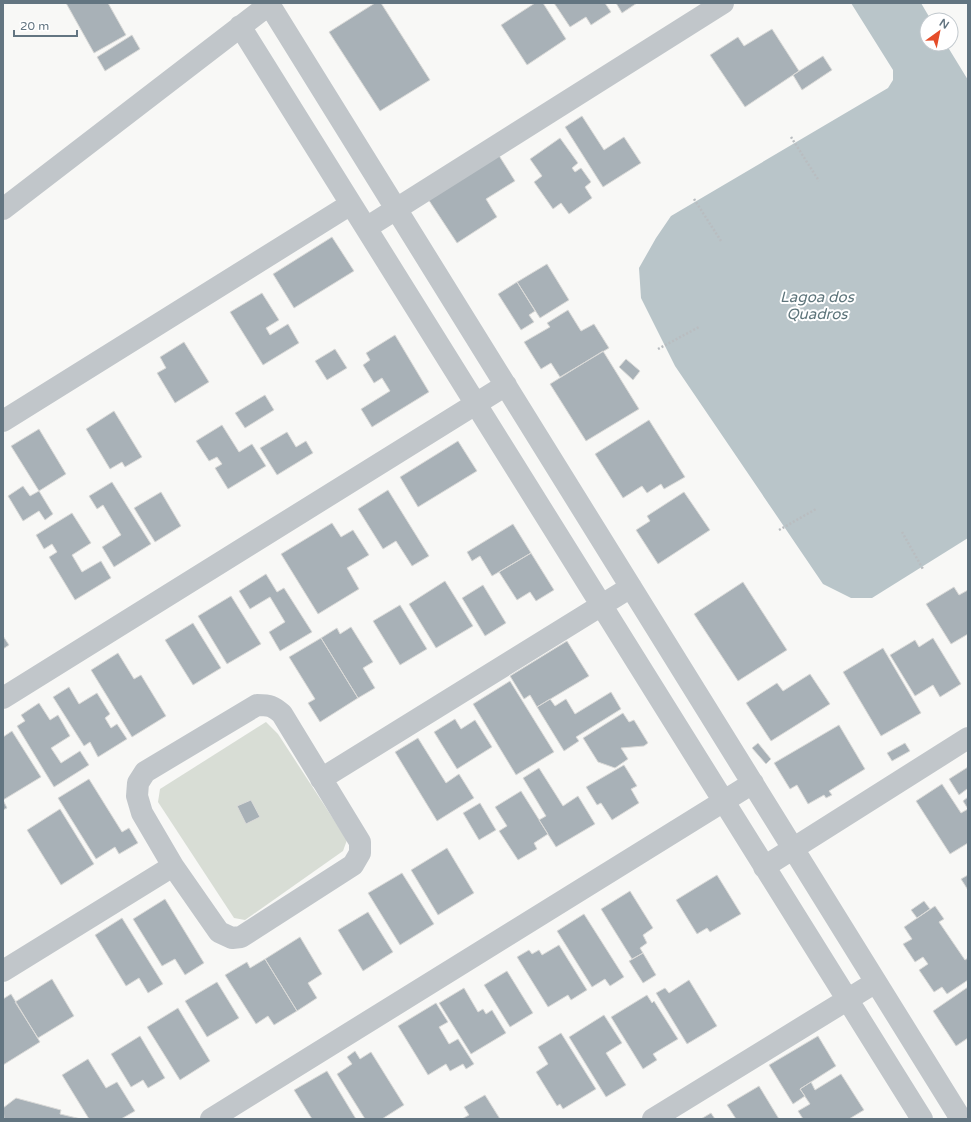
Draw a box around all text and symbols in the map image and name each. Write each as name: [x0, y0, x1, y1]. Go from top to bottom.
scale bar: [14, 12, 77, 38]
north arrow: [919, 12, 959, 52]
text: N: [937, 16, 951, 32]
text: 20 m: [20, 19, 49, 33]
water label: Lagoa dos Quadros: [780, 288, 856, 323]

